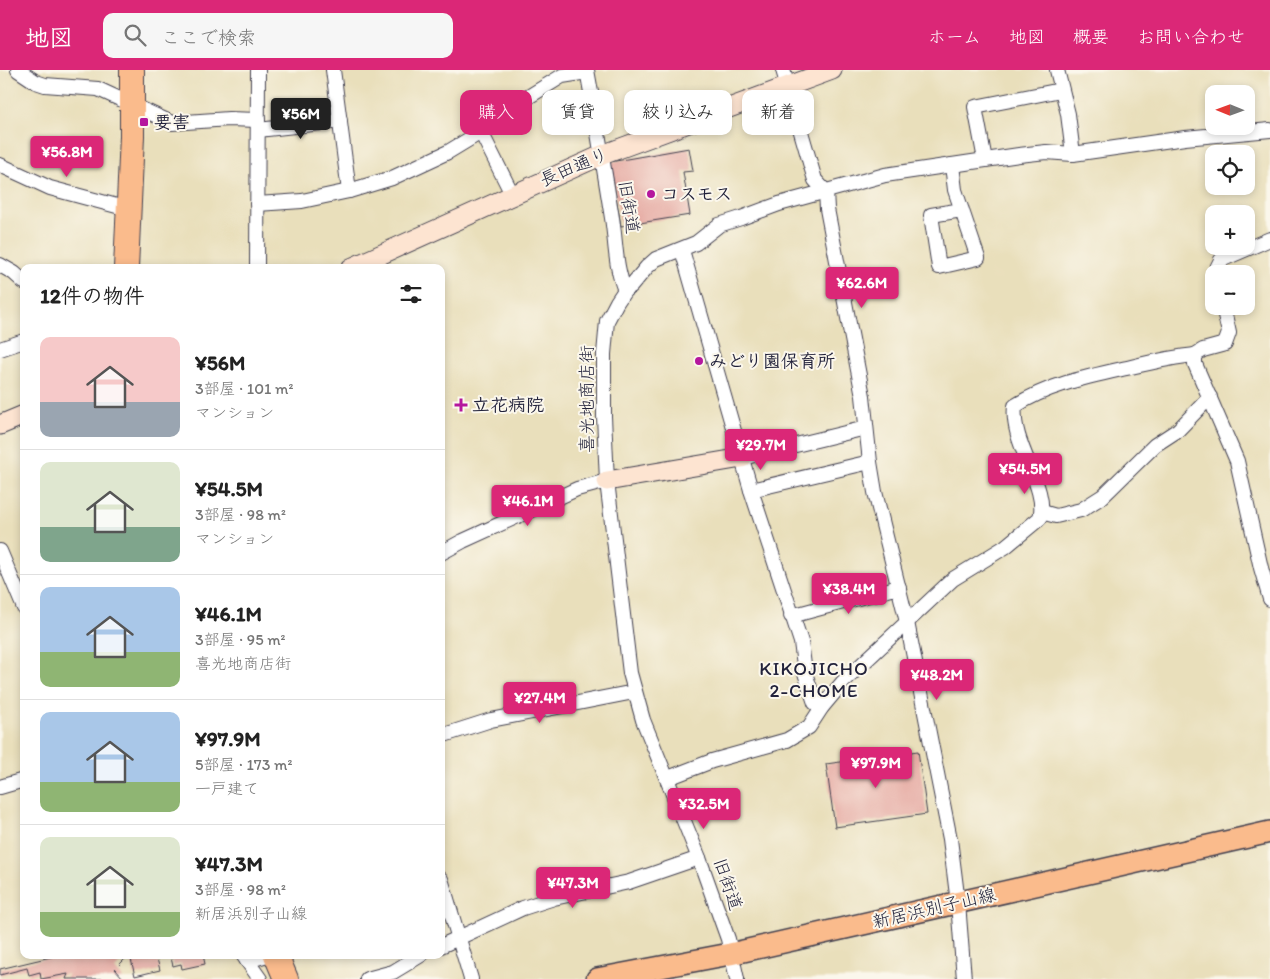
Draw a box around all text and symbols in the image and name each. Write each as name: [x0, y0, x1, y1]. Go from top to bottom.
search box: [103, 13, 453, 58]
icon: search: [121, 21, 149, 49]
text: 地図: [25, 23, 73, 52]
text: ここで検索: [161, 26, 256, 49]
text: ホーム: [928, 26, 981, 48]
text: 地図: [1009, 26, 1045, 48]
text: 概要: [1073, 26, 1109, 48]
text: お問い合わせ: [1137, 26, 1245, 48]
north arrow: [1205, 85, 1255, 135]
map controls: [1205, 85, 1255, 315]
chip: 購入: [460, 90, 532, 135]
chip: 賃貸: [542, 90, 614, 135]
chip: 絞り込み: [624, 90, 732, 135]
chip: 新着: [742, 90, 814, 135]
pin: ¥56M: [271, 98, 331, 140]
text: ¥56M: [282, 104, 320, 123]
place label: 要害: [154, 111, 190, 133]
marker: 要害: [138, 116, 150, 128]
pin: ¥56.8M: [26, 136, 108, 178]
text: ¥56.8M: [41, 142, 93, 161]
street label: 長田通り: [537, 143, 611, 191]
button: locate: [1205, 145, 1255, 195]
street label: 旧街道: [614, 179, 644, 235]
place label: コスモス: [661, 183, 732, 205]
marker: コスモス: [645, 188, 657, 200]
button: +: [1205, 205, 1255, 255]
button: −: [1205, 265, 1255, 315]
pin: ¥62.6M: [821, 266, 903, 309]
text: ¥62.6M: [837, 273, 887, 292]
icon: filters: [397, 280, 425, 308]
text: 12件の物件: [40, 283, 145, 308]
street label: 喜光地商店街: [576, 345, 598, 453]
text: ¥56M: [195, 350, 245, 375]
place label: みどり園保育所: [709, 350, 835, 372]
marker: みどり園保育所: [693, 355, 705, 367]
icon: home: [80, 357, 140, 417]
text: 3部屋 · 101 m²: [195, 379, 294, 398]
place label: 立花病院: [472, 394, 544, 416]
marker: 立花病院: [454, 398, 468, 412]
text: マンション: [195, 403, 274, 422]
pin: ¥29.7M: [720, 428, 802, 471]
text: ¥29.7M: [736, 435, 786, 454]
pin: ¥54.5M: [984, 452, 1066, 495]
text: ¥54.5M: [999, 459, 1051, 478]
text: ¥54.5M: [195, 476, 263, 501]
icon: home: [80, 482, 140, 542]
pin: ¥46.1M: [487, 484, 569, 527]
text: ¥46.1M: [503, 491, 553, 510]
text: 3部屋 · 98 m²: [195, 505, 286, 524]
text: マンション: [195, 529, 274, 548]
pin: ¥38.4M: [808, 572, 890, 615]
text: ¥38.4M: [823, 579, 875, 598]
text: ¥46.1M: [195, 601, 262, 626]
icon: home: [80, 607, 140, 667]
text: 3部屋 · 95 m²: [195, 630, 286, 649]
text: 喜光地商店街: [195, 654, 291, 673]
district label: KIKOJICHO 2-CHOME: [759, 657, 869, 702]
pin: ¥48.2M: [896, 658, 978, 701]
text: ¥48.2M: [911, 665, 963, 684]
pin: ¥27.4M: [499, 682, 581, 724]
text: ¥27.4M: [514, 688, 566, 707]
text: ¥97.9M: [195, 726, 261, 751]
icon: home: [80, 732, 140, 792]
pin: ¥97.9M: [835, 746, 917, 789]
text: ¥97.9M: [851, 753, 901, 772]
text: 5部屋 · 173 m²: [195, 755, 293, 774]
text: 一戸建て: [195, 779, 259, 798]
pin: ¥32.5M: [663, 788, 745, 830]
text: ¥32.5M: [678, 794, 730, 813]
text: ¥47.3M: [195, 851, 263, 876]
street label: 旧街道: [709, 855, 747, 913]
icon: home: [80, 857, 140, 917]
pin: ¥47.3M: [532, 866, 614, 909]
text: ¥47.3M: [547, 873, 599, 892]
text: 3部屋 · 98 m²: [195, 880, 286, 899]
street label: 新居浜別子山線: [870, 883, 998, 933]
text: 新居浜別子山線: [195, 904, 307, 923]

